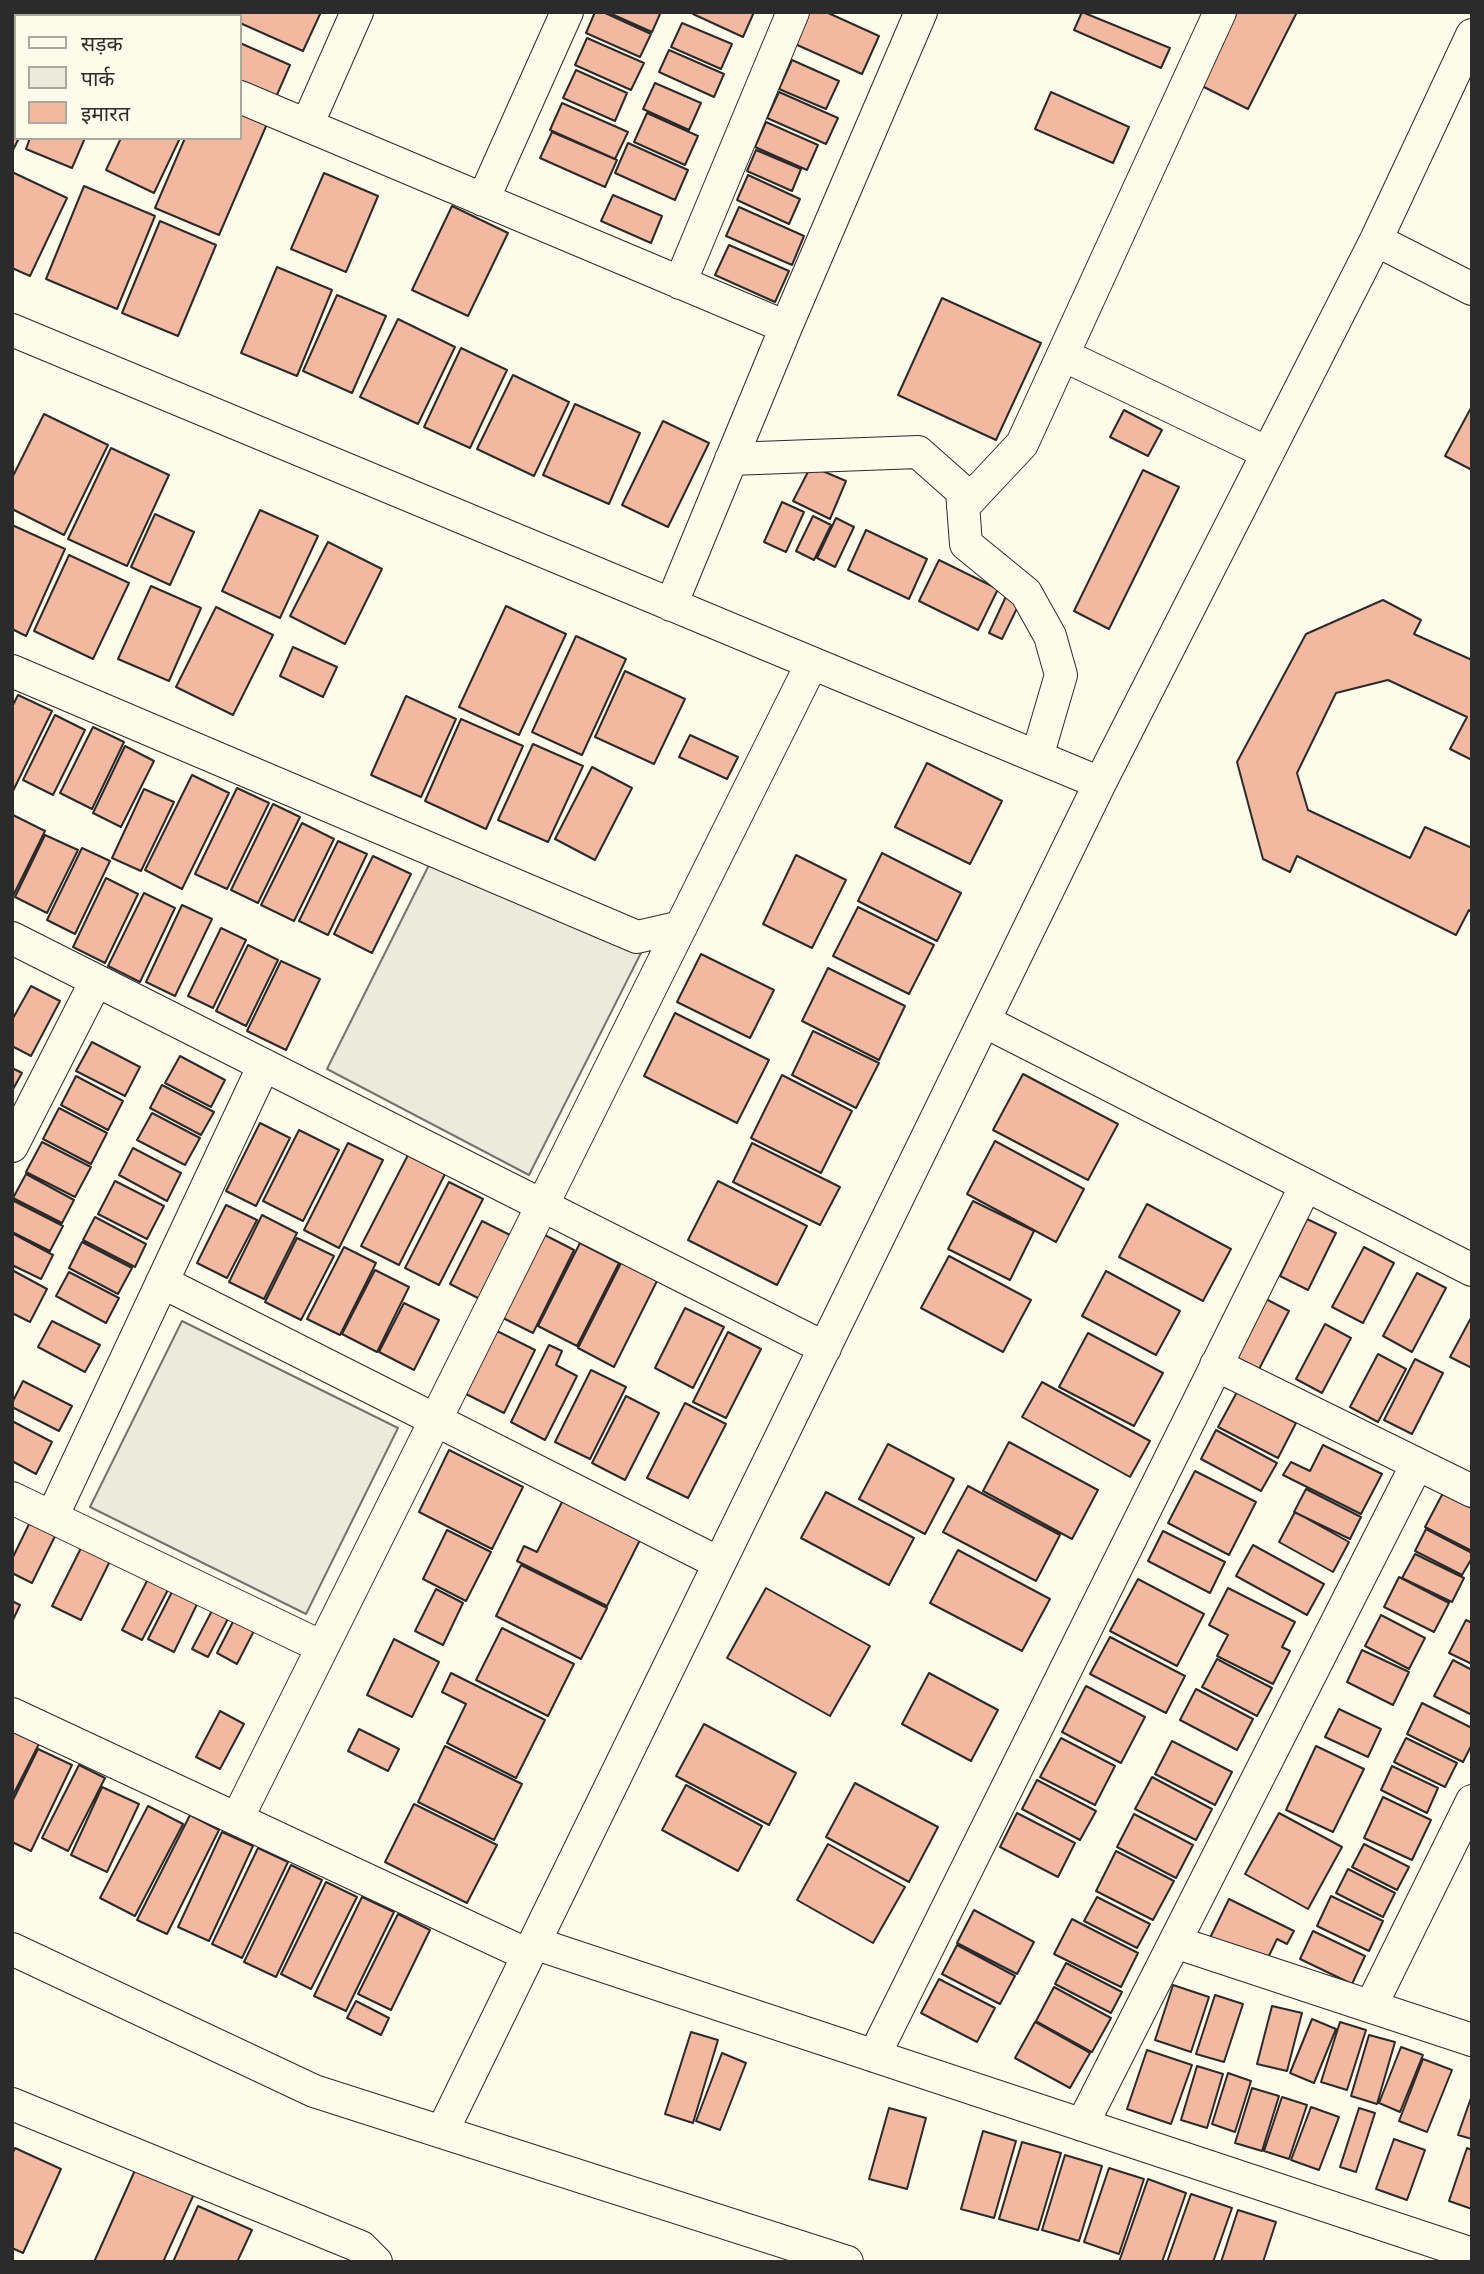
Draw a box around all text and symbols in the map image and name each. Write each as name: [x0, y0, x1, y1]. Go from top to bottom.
legend: [14, 14, 242, 140]
text: सड़क: [81, 29, 123, 57]
text: पार्क: [81, 64, 115, 92]
text: इमारत: [81, 99, 130, 127]

